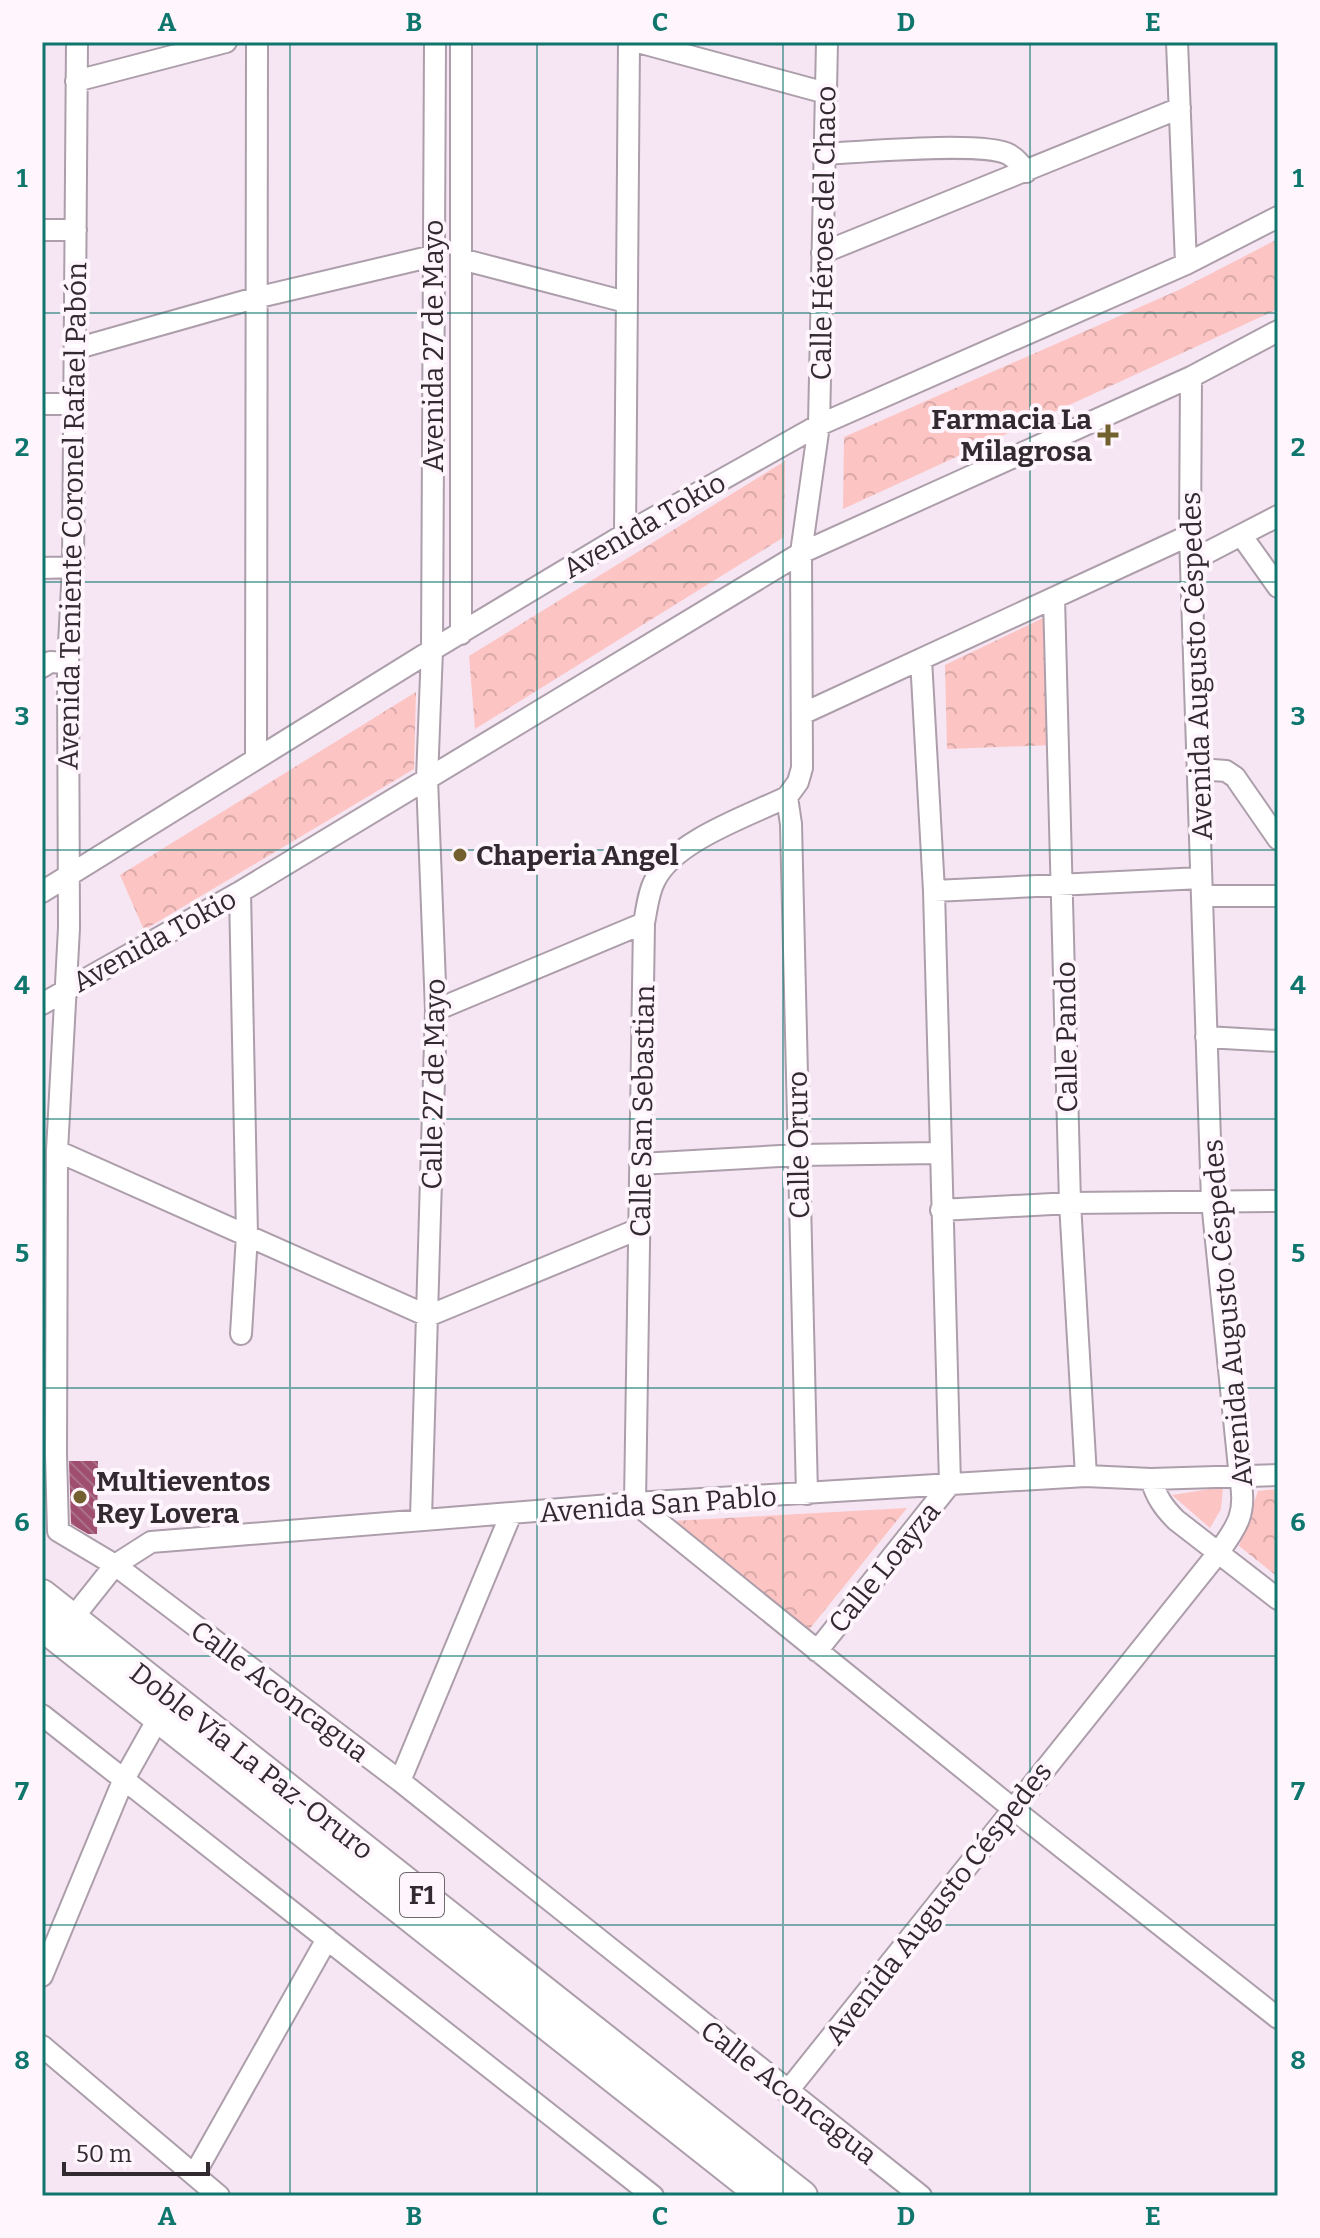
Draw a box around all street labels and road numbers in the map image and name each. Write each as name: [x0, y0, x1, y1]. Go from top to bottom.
street label: Calle Héroes del Chaco: [804, 85, 843, 381]
street label: Avenida 27 de Mayo: [417, 220, 450, 472]
street label: Avenida Teniente Coronel Rafael Pabón: [52, 262, 93, 770]
street label: Avenida Tokio: [557, 466, 731, 585]
street label: Avenida Augusto Céspedes: [1174, 491, 1219, 841]
street label: Avenida Tokio: [67, 882, 242, 999]
street label: Calle Pando: [1049, 961, 1084, 1113]
street label: Calle 27 de Mayo: [415, 978, 452, 1190]
street label: Calle San Sebastian: [624, 984, 661, 1237]
street label: Calle Oruro: [781, 1071, 816, 1219]
street label: Avenida Augusto Céspedes: [1196, 1138, 1259, 1488]
street label: Avenida San Pablo: [538, 1480, 778, 1529]
street label: Calle Loayza: [822, 1495, 947, 1639]
street label: Calle Aconcagua: [184, 1614, 375, 1769]
street label: Doble Vía La Paz-Oruro: [123, 1656, 380, 1867]
street label: Avenida Augusto Céspedes: [818, 1756, 1059, 2051]
road number: F1: [400, 1873, 444, 1917]
street label: Calle Aconcagua: [694, 2013, 883, 2171]

